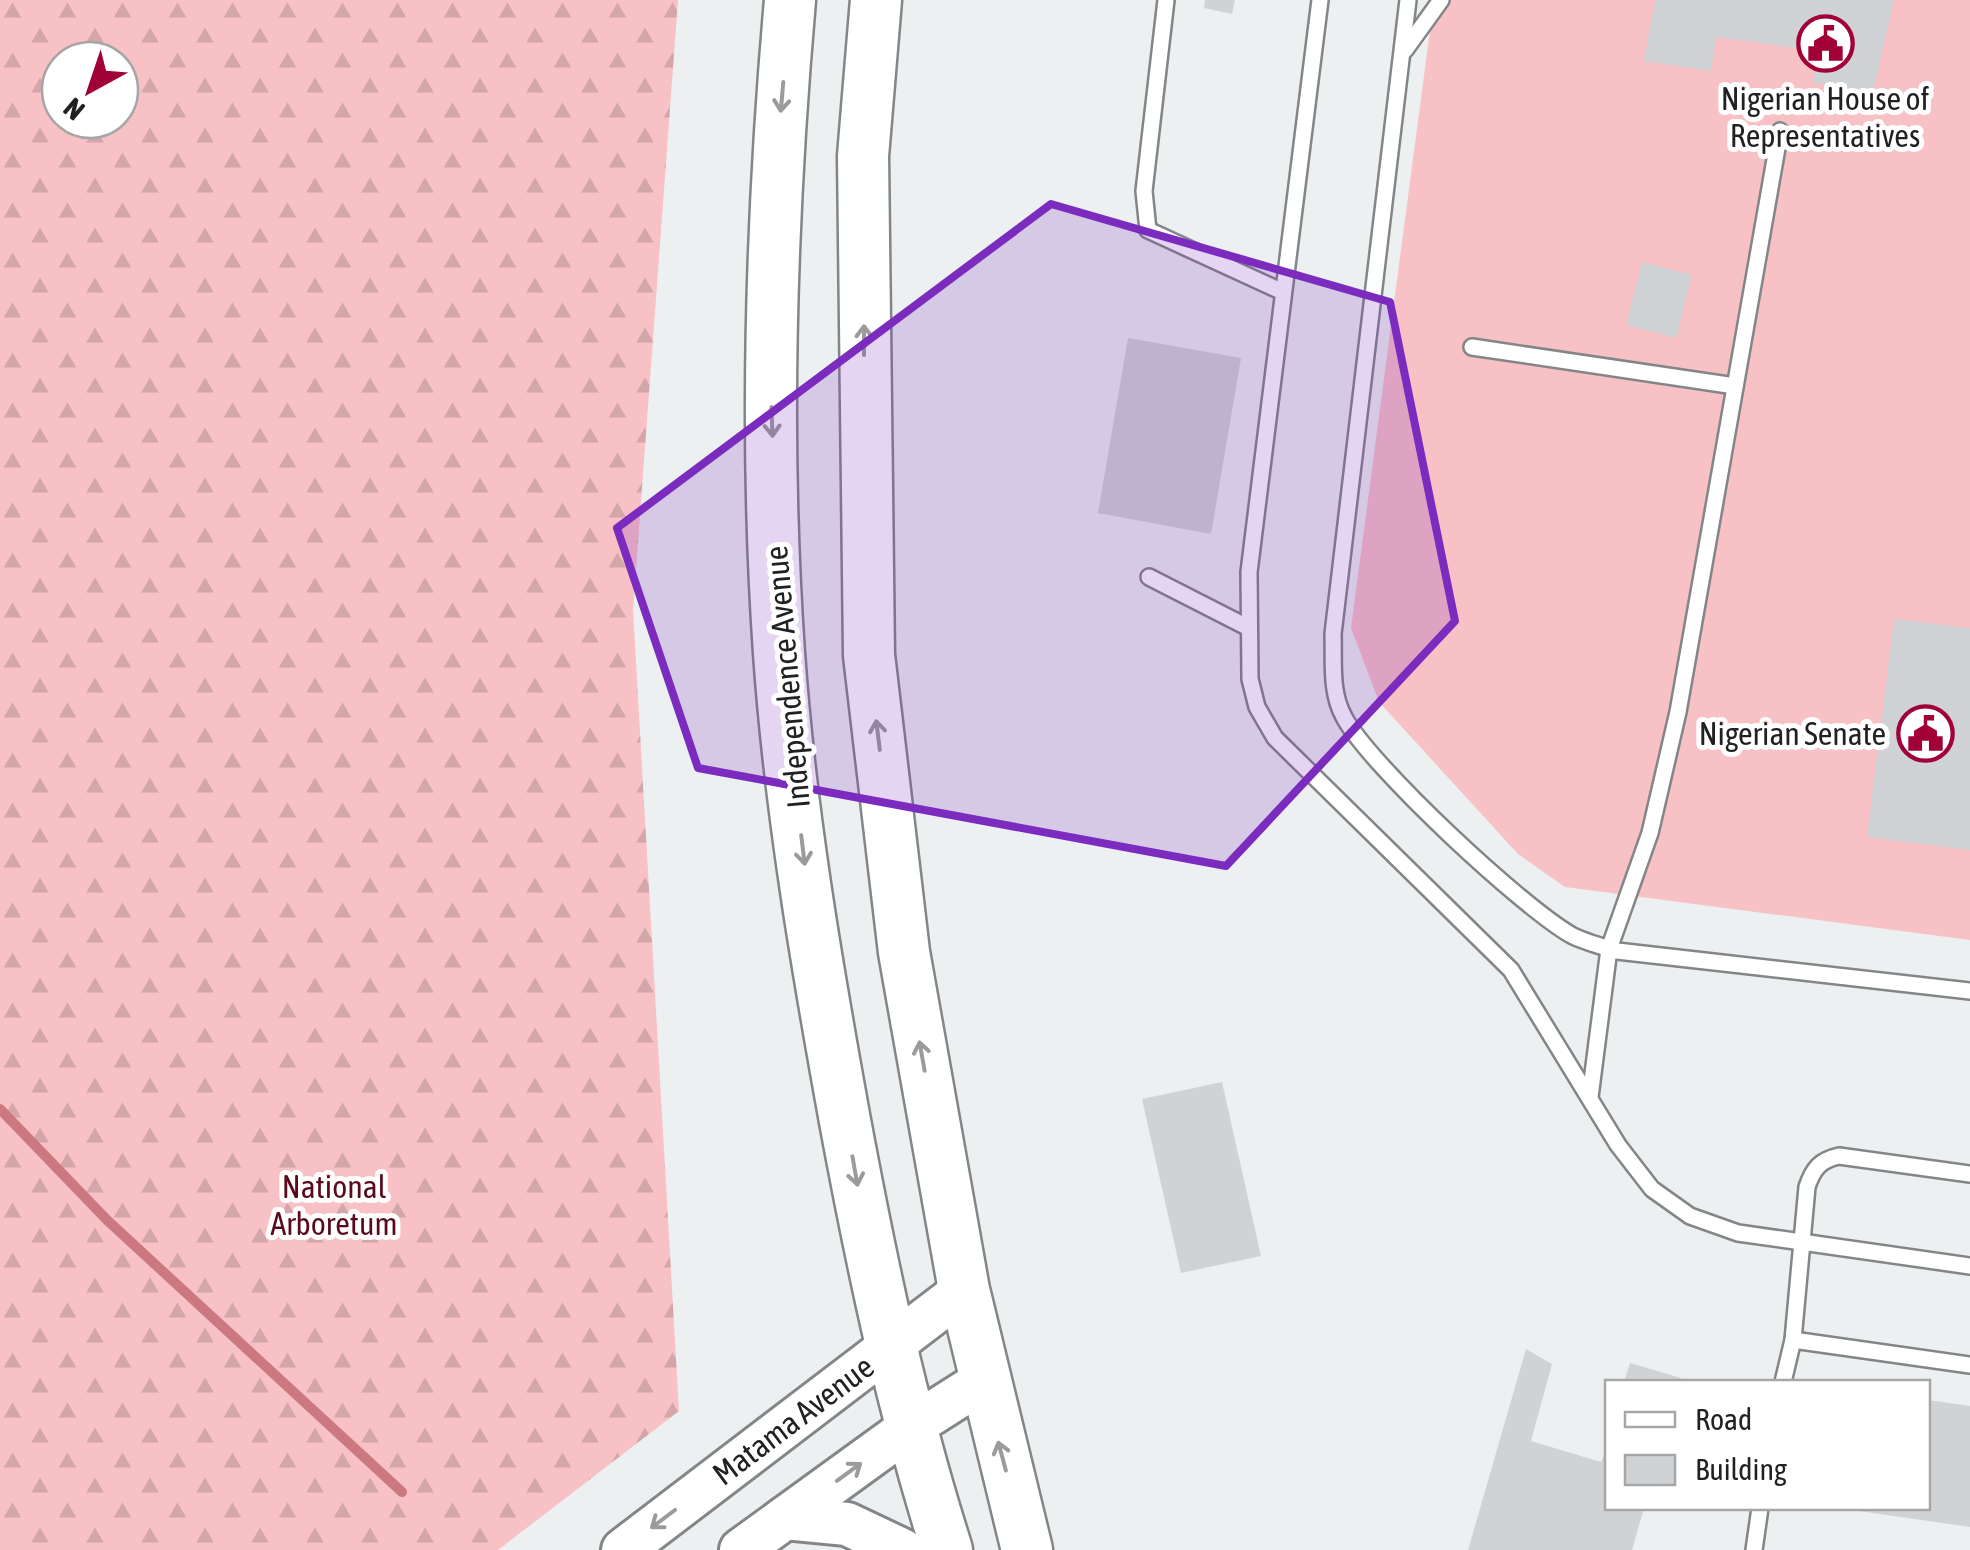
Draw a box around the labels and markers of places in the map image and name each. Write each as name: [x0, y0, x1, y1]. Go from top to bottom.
public building icon: Nigerian House of Representatives: [1795, 14, 1855, 74]
place label: Nigerian House of Representatives: [1721, 80, 1929, 154]
public building icon: Nigerian Senate: [1895, 703, 1955, 763]
place label: Nigerian Senate: [1699, 715, 1886, 752]

